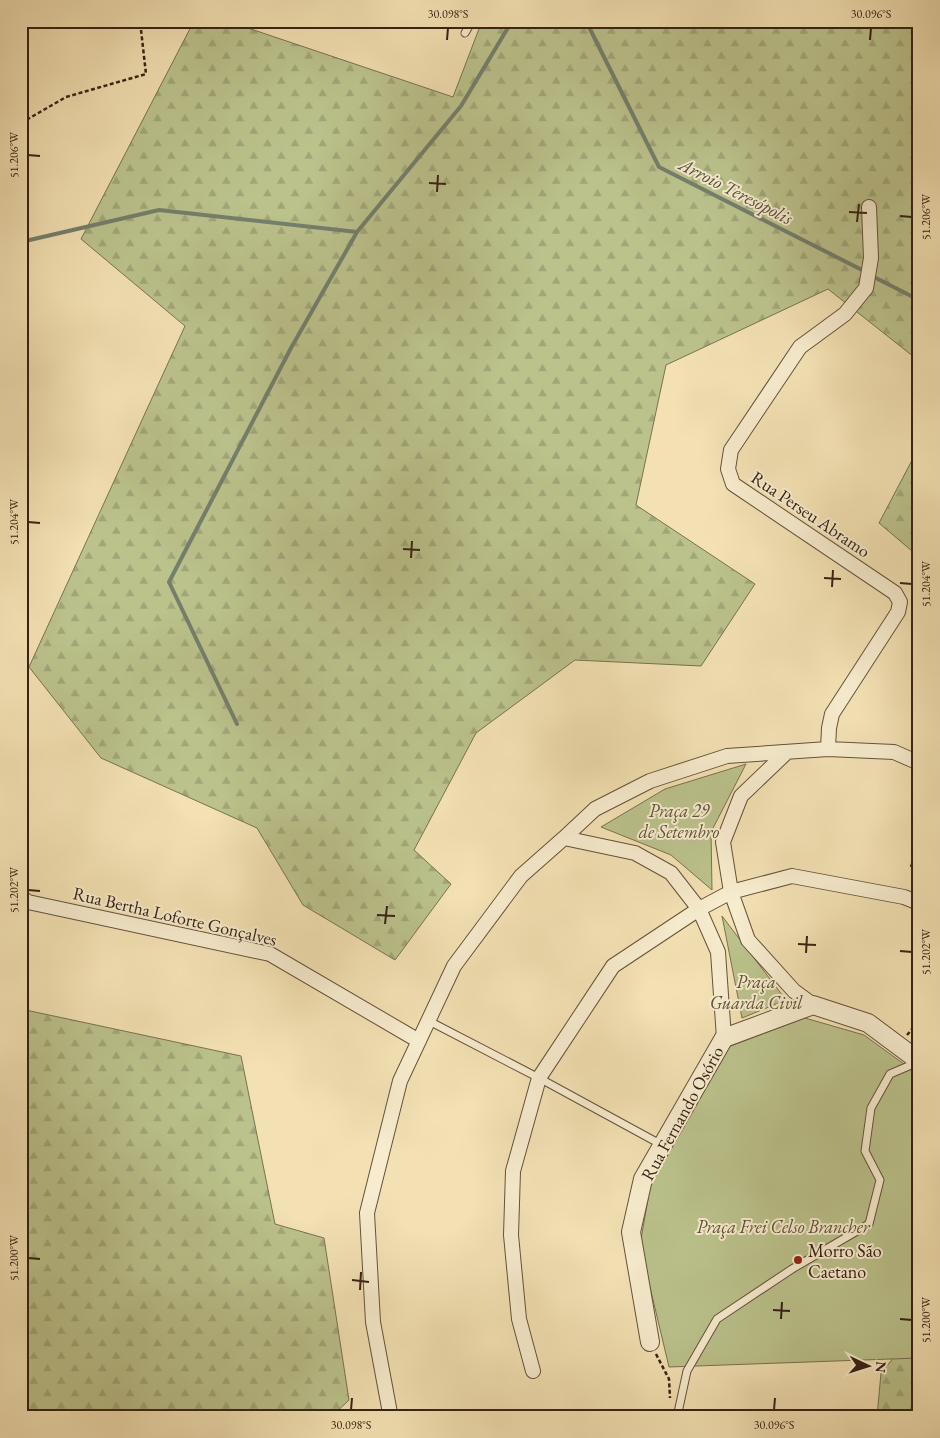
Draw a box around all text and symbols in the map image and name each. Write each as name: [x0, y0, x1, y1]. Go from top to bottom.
text: 30.098°S: [428, 6, 469, 22]
text: 30.096°S: [851, 6, 892, 22]
text: 51.206°W: [6, 131, 22, 178]
water label: Arroio Teresópolis: [673, 151, 798, 231]
text: 51.206°W: [918, 193, 934, 240]
street label: Rua Perseu Abramo: [747, 466, 875, 562]
text: 51.204°W: [6, 498, 22, 545]
text: 51.204°W: [918, 560, 934, 607]
park label: Praça 29 de Setembro: [639, 799, 719, 843]
text: 51.202°W: [6, 866, 22, 913]
street label: Rua Bertha Loforte Gonçalves: [71, 881, 279, 951]
text: 51.202°W: [918, 928, 934, 975]
park label: Praça Guarda Civil: [710, 970, 803, 1014]
street label: Rua Fernando Osório: [635, 1042, 729, 1184]
park label: Praça Frei Celso Brancher: [696, 1215, 871, 1239]
text: 51.200°W: [6, 1234, 22, 1281]
place label: Morro São Caetano: [808, 1239, 882, 1283]
marker: Morro São Caetano: [792, 1254, 804, 1266]
text: 51.200°W: [918, 1296, 934, 1343]
north arrow: [842, 1340, 892, 1390]
text: N: [872, 1361, 890, 1374]
text: 30.098°S: [331, 1417, 372, 1433]
text: 30.096°S: [754, 1417, 795, 1433]

